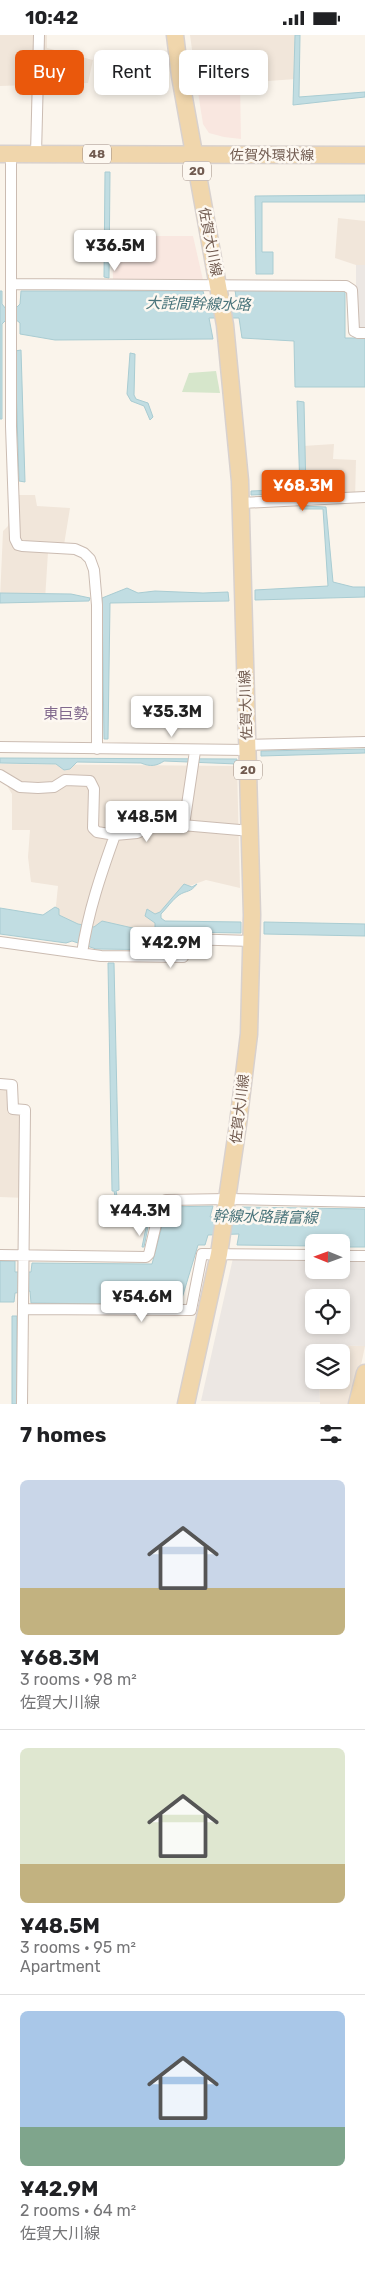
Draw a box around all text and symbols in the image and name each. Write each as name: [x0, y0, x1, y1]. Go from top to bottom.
text: 10:42: [25, 6, 78, 29]
chip: Buy: [15, 50, 84, 95]
chip: Rent: [94, 50, 169, 95]
chip: Filters: [179, 50, 268, 95]
road number: 48: [83, 145, 111, 163]
street label: 佐賀外環状線: [230, 147, 314, 164]
road number: 20: [183, 161, 211, 181]
street label: 佐賀大川線: [195, 206, 225, 278]
pin: ¥36.5M: [74, 229, 156, 272]
text: ¥36.5M: [85, 236, 145, 255]
water label: 大詫間幹線水路: [145, 294, 253, 314]
pin: ¥68.3M: [262, 469, 344, 512]
text: ¥68.3M: [273, 476, 333, 495]
street label: 佐賀大川線: [236, 670, 256, 740]
pin: ¥35.3M: [131, 695, 213, 738]
text: ¥35.3M: [142, 702, 202, 721]
district label: 東巨勢: [43, 705, 89, 723]
road number: 20: [234, 761, 262, 779]
pin: ¥48.5M: [106, 801, 188, 843]
text: ¥48.5M: [117, 807, 177, 826]
pin: ¥42.9M: [130, 927, 212, 969]
text: ¥42.9M: [141, 933, 201, 952]
street label: 佐賀大川線: [227, 1073, 253, 1145]
pin: ¥44.3M: [99, 1195, 181, 1237]
text: ¥44.3M: [109, 1201, 171, 1220]
water label: 幹線水路諸富線: [212, 1207, 320, 1227]
north arrow: [305, 1234, 350, 1279]
map controls: [305, 1234, 350, 1389]
pin: ¥54.6M: [101, 1281, 183, 1323]
text: ¥54.6M: [112, 1287, 172, 1306]
button: locate: [305, 1289, 350, 1334]
button: layers: [305, 1344, 350, 1389]
icon: filters: [317, 1420, 345, 1448]
text: 7 homes: [20, 1422, 106, 1447]
icon: home: [138, 1513, 228, 1603]
text: ¥68.3M: [20, 1645, 99, 1670]
text: 3 rooms · 98 m²: [20, 1670, 137, 1689]
text: 佐賀大川線: [20, 1693, 100, 1712]
icon: home: [138, 1781, 228, 1871]
text: ¥48.5M: [20, 1913, 100, 1938]
text: 3 rooms · 95 m²: [20, 1938, 136, 1957]
text: Apartment: [20, 1957, 100, 1976]
icon: home: [138, 2043, 228, 2133]
text: ¥42.9M: [20, 2176, 98, 2201]
text: 2 rooms · 64 m²: [20, 2201, 136, 2220]
text: 佐賀大川線: [20, 2224, 100, 2243]

